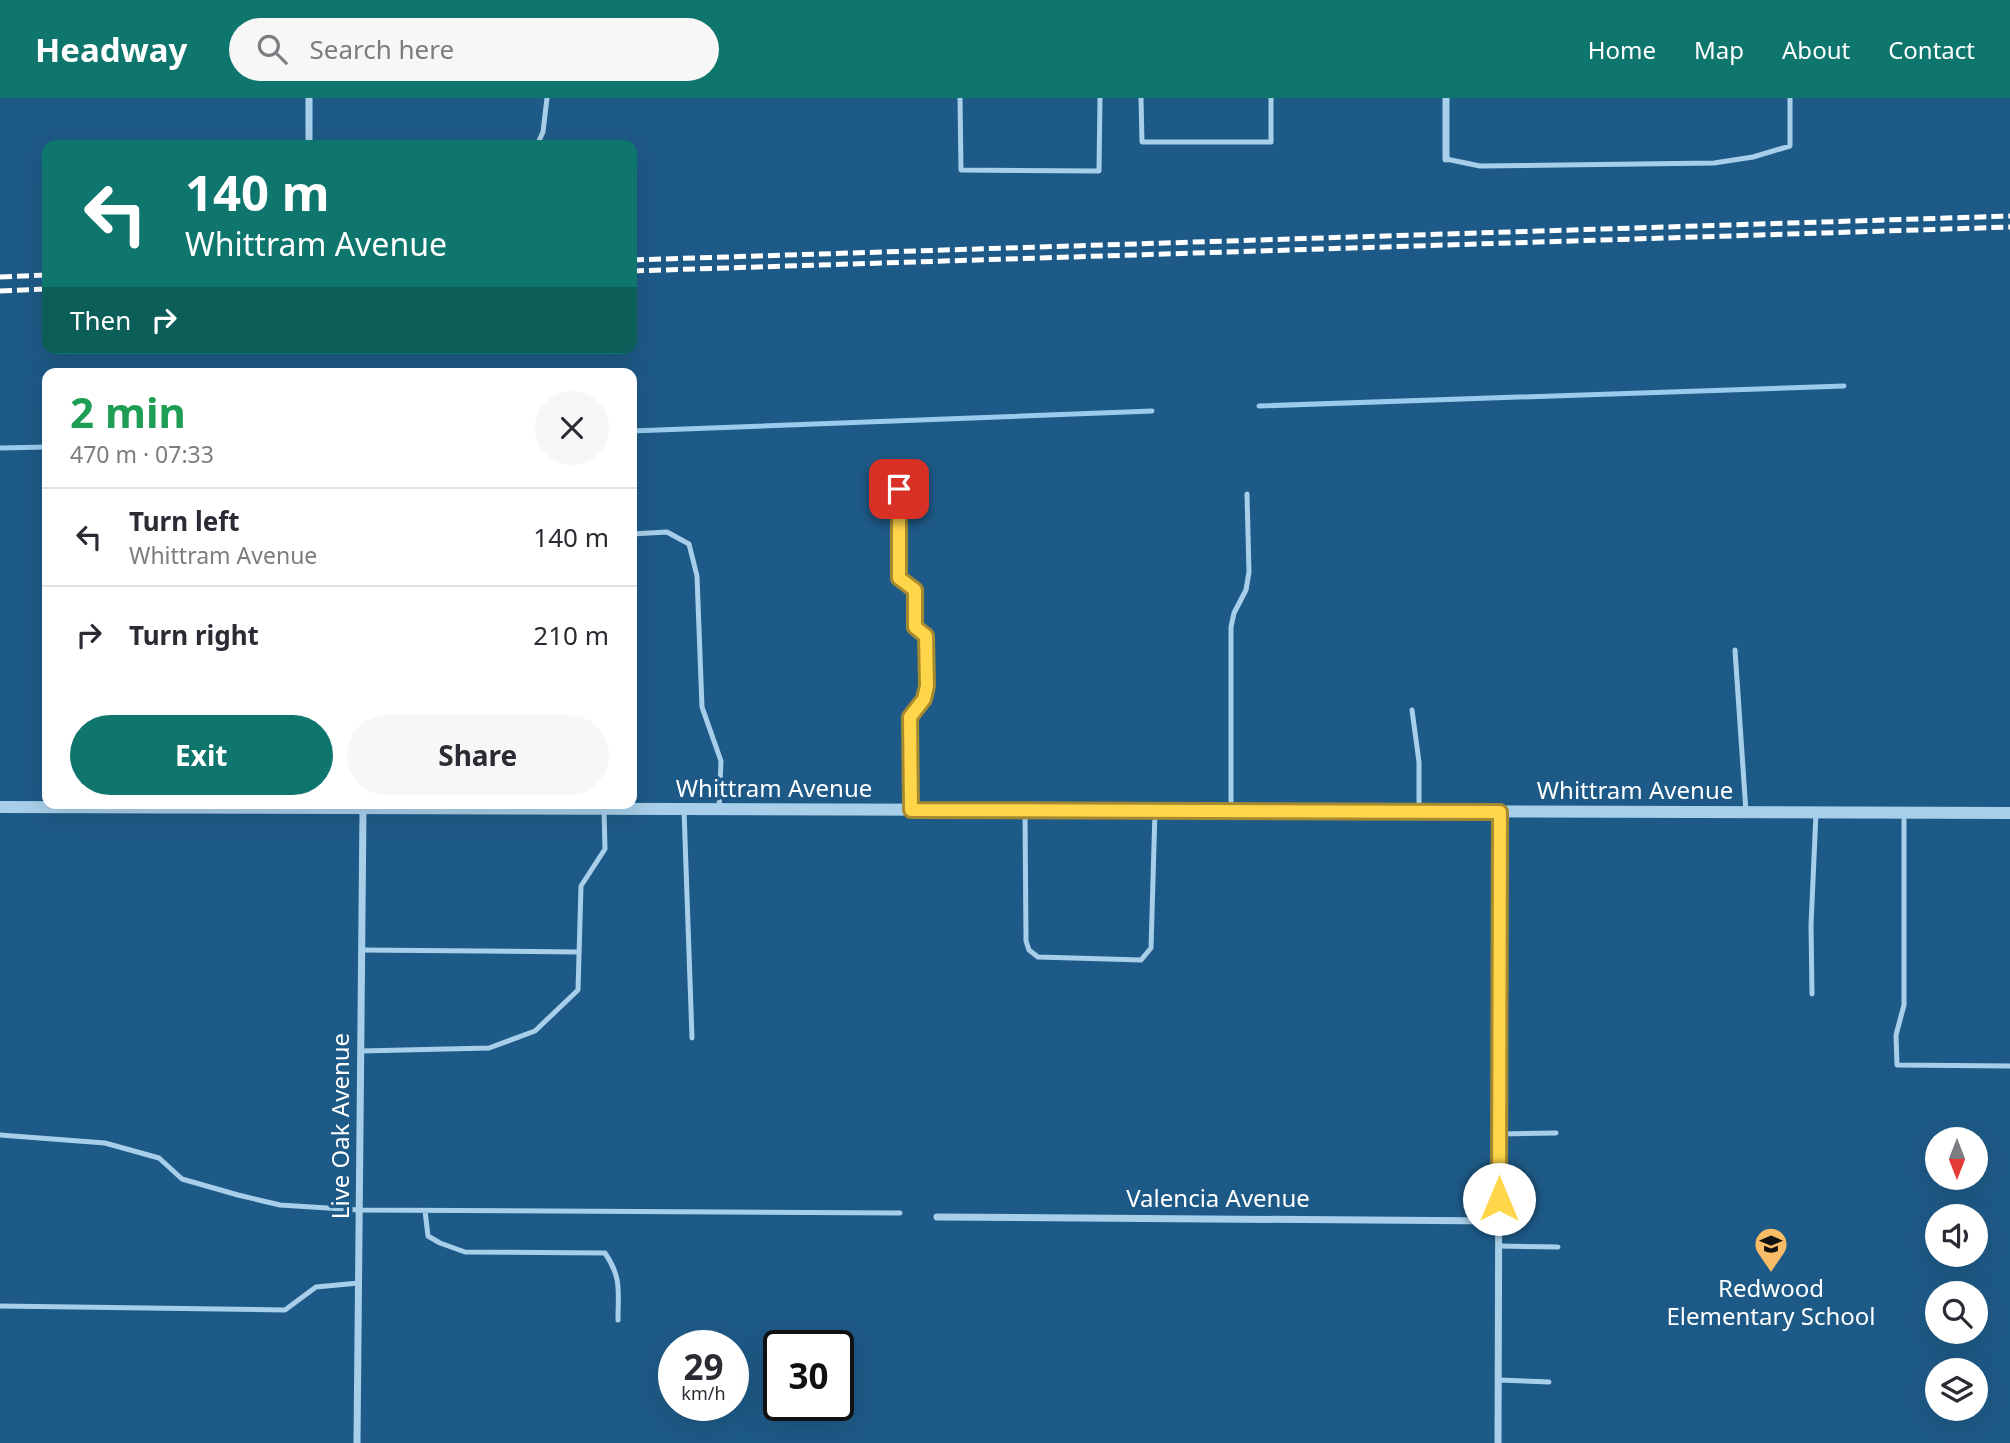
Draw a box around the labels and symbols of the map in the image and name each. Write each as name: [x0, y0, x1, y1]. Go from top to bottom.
pin: [869, 459, 929, 519]
street label: Whittram Avenue: [676, 771, 872, 804]
street label: Whittram Avenue: [1537, 773, 1733, 806]
street label: Live Oak Avenue: [323, 1033, 356, 1219]
north arrow: [1925, 1127, 1988, 1190]
position arrow: [1462, 1162, 1536, 1236]
street label: Valencia Avenue: [1126, 1181, 1310, 1214]
school or university icon: Redwood Elementary School: [1752, 1225, 1790, 1274]
place label: Redwood Elementary School: [1666, 1271, 1876, 1332]
speed limit sign: 30: [763, 1330, 854, 1421]

